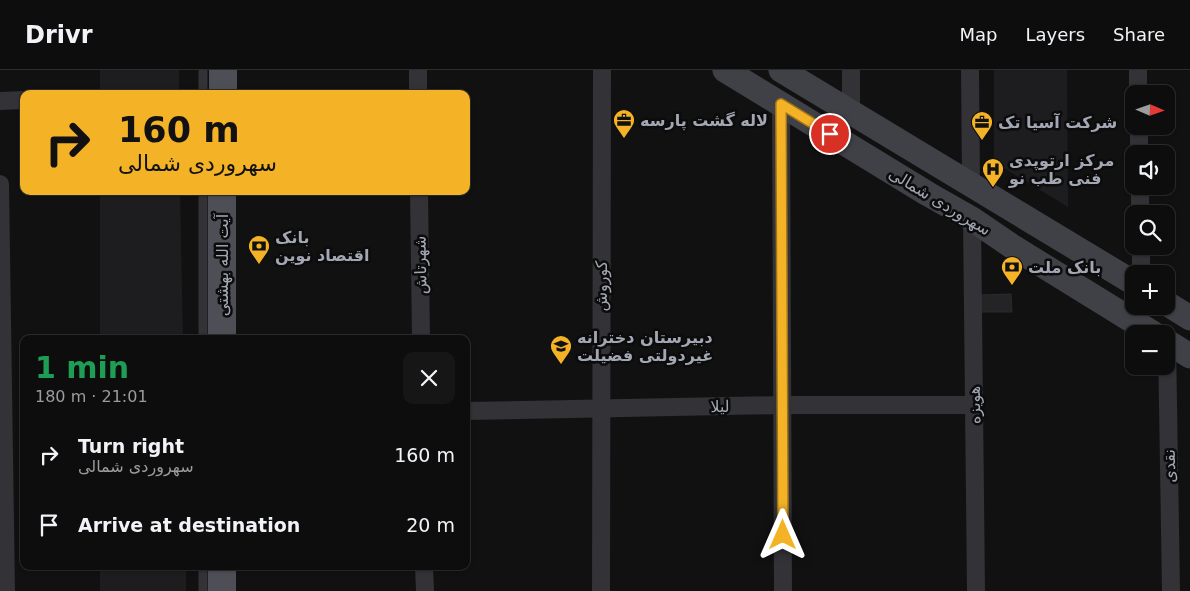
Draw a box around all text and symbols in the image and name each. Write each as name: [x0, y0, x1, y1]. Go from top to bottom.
text: Drivr: [25, 21, 92, 49]
text: Map: [959, 24, 997, 45]
text: Layers: [1025, 24, 1085, 45]
text: Share: [1113, 24, 1165, 45]
north arrow: [1125, 85, 1175, 135]
map controls: [1125, 85, 1175, 375]
office icon: لاله گشت پارسه: [612, 108, 636, 139]
icon: right: [35, 110, 100, 175]
text: 160 m: [118, 110, 240, 150]
office icon: شرکت آسیا تک: [970, 110, 994, 141]
place label: لاله گشت پارسه: [640, 111, 768, 131]
place label: شرکت آسیا تک: [998, 112, 1117, 132]
pin: [809, 113, 851, 155]
icon: arrive: [816, 120, 844, 148]
button: sound: [1125, 145, 1175, 195]
text: سهروردی شمالی: [118, 151, 277, 176]
place label: مرکز ارتوپدی فنی طب نو: [1008, 151, 1114, 188]
hospital icon: مرکز ارتوپدی فنی طب نو: [981, 157, 1005, 188]
street label: سهروردی شمالی: [885, 164, 994, 240]
button: search: [1125, 205, 1175, 255]
street label: آیت الله بهشتی: [213, 212, 233, 316]
place label: بانک اقتصاد نوین: [275, 228, 370, 265]
bank icon: بانک اقتصاد نوین: [247, 234, 271, 265]
street label: شهرتاش: [410, 236, 432, 294]
bank icon: بانک ملت: [1000, 255, 1024, 286]
place label: بانک ملت: [1028, 258, 1101, 277]
street label: کوروش: [592, 260, 612, 311]
button: +: [1125, 265, 1175, 315]
button: −: [1125, 325, 1175, 375]
place label: دبيرستان دخترانه غیردولتی فضیلت: [577, 328, 713, 365]
school or university icon: دبيرستان دخترانه غیردولتی فضیلت: [549, 334, 573, 365]
text: 1 min: [35, 350, 129, 385]
button: close: [403, 352, 455, 404]
street label: هویزه: [965, 386, 985, 424]
text: 180 m · 21:01: [35, 387, 148, 406]
street label: لیلا: [710, 397, 730, 416]
text: Turn right: [78, 435, 184, 457]
icon: right: [35, 441, 63, 469]
text: 160 m: [394, 444, 455, 466]
street label: نقدی: [1160, 449, 1179, 483]
text: سهروردی شمالی: [78, 457, 194, 476]
position arrow: [756, 508, 808, 560]
icon: arrive: [35, 511, 63, 539]
text: Arrive at destination: [78, 514, 300, 536]
text: 20 m: [406, 514, 455, 536]

